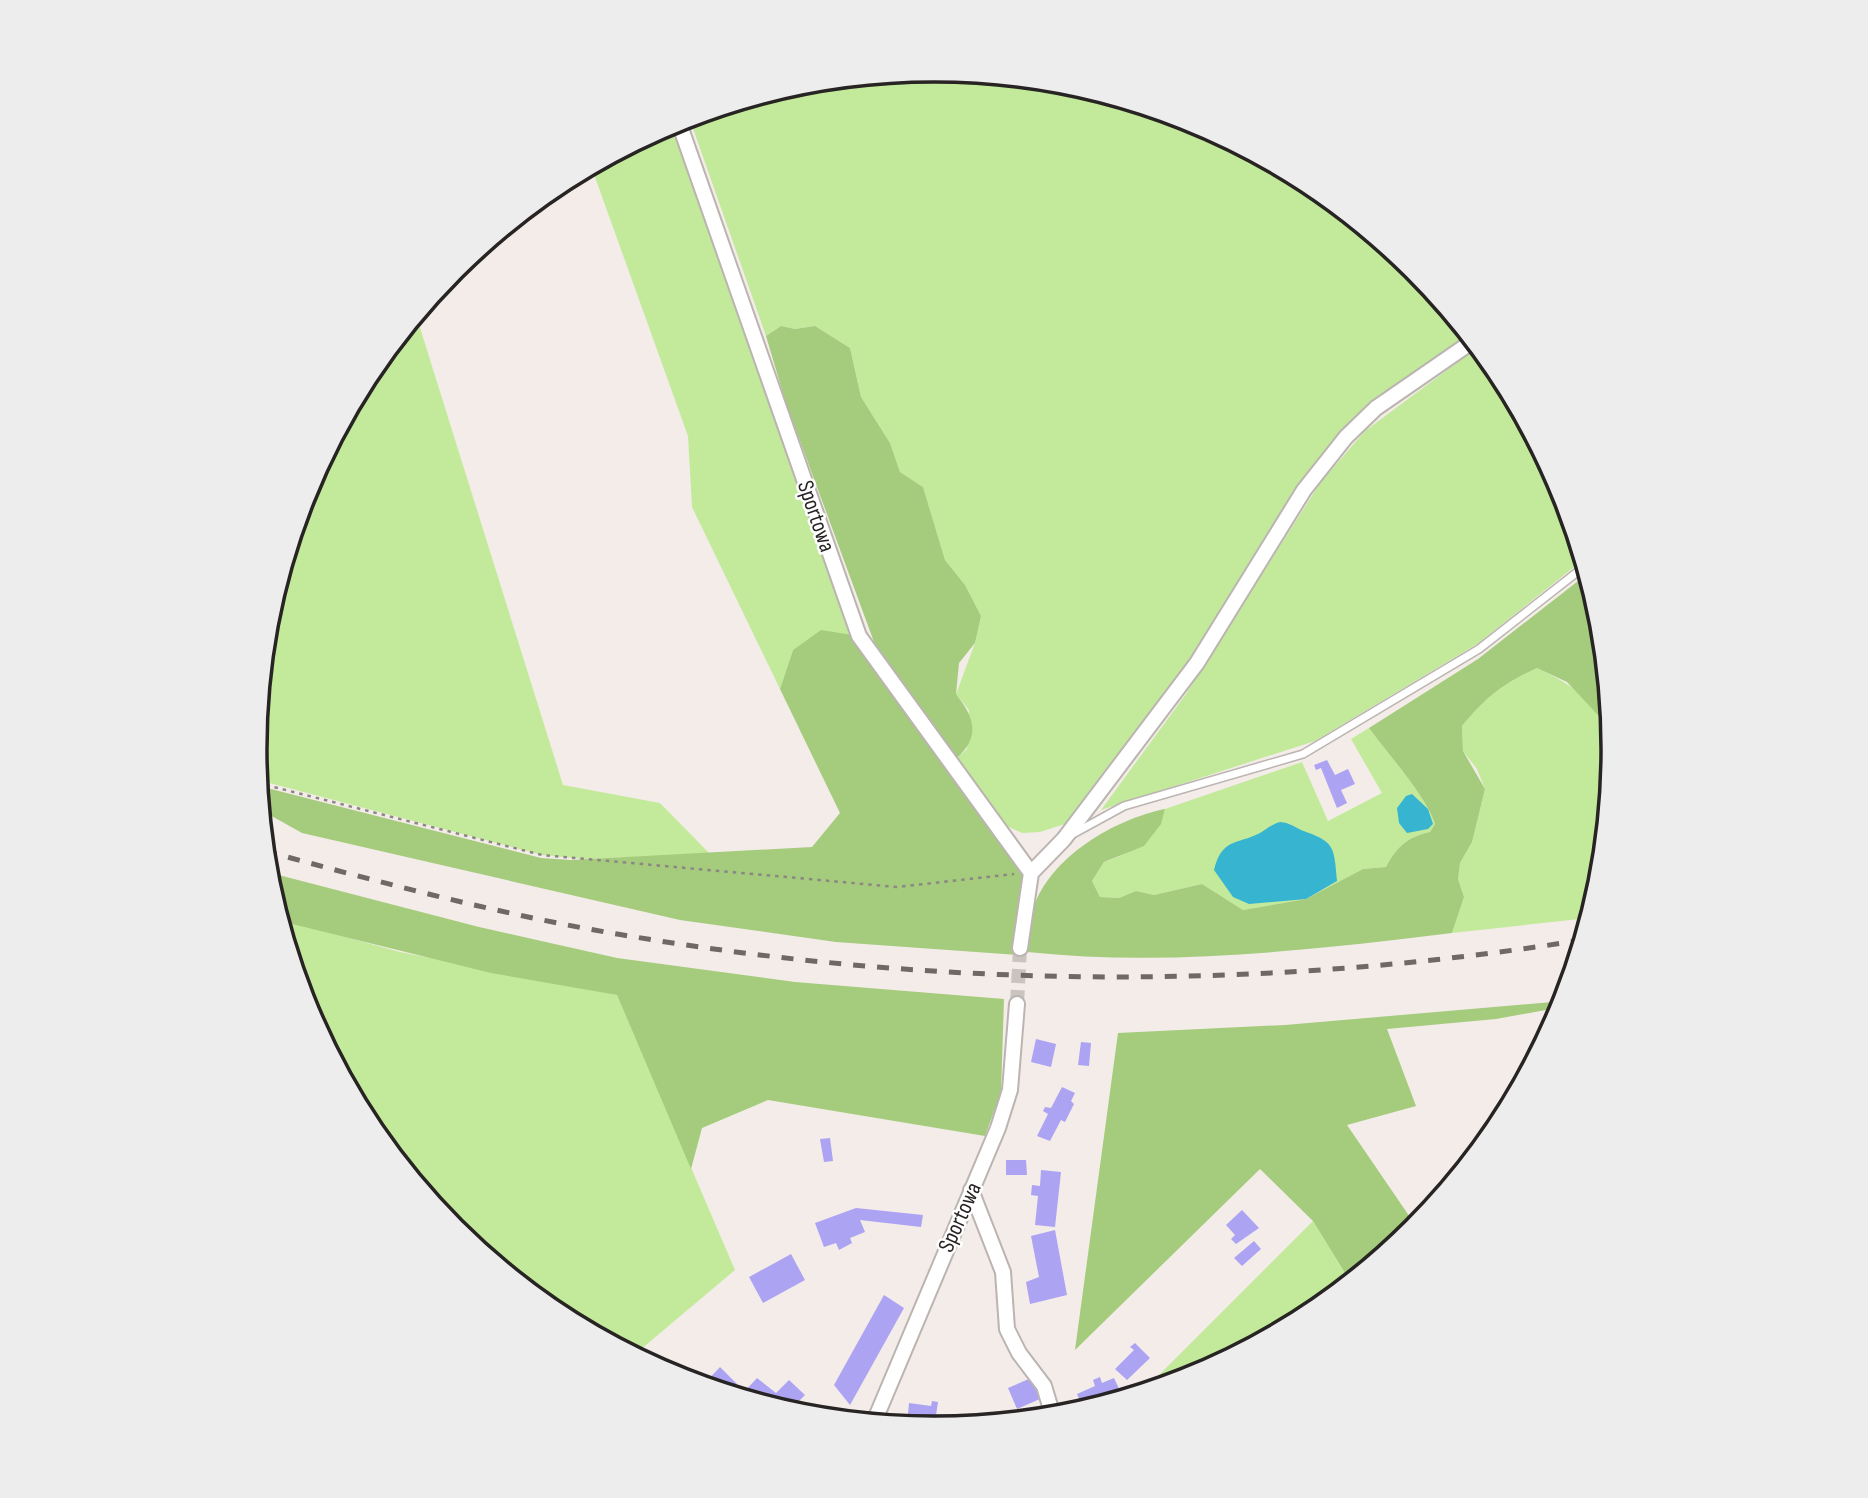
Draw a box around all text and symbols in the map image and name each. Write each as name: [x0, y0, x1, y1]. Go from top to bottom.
street label: Sportowa: [791, 477, 841, 556]
street label: Sportowa: [932, 1178, 988, 1257]

